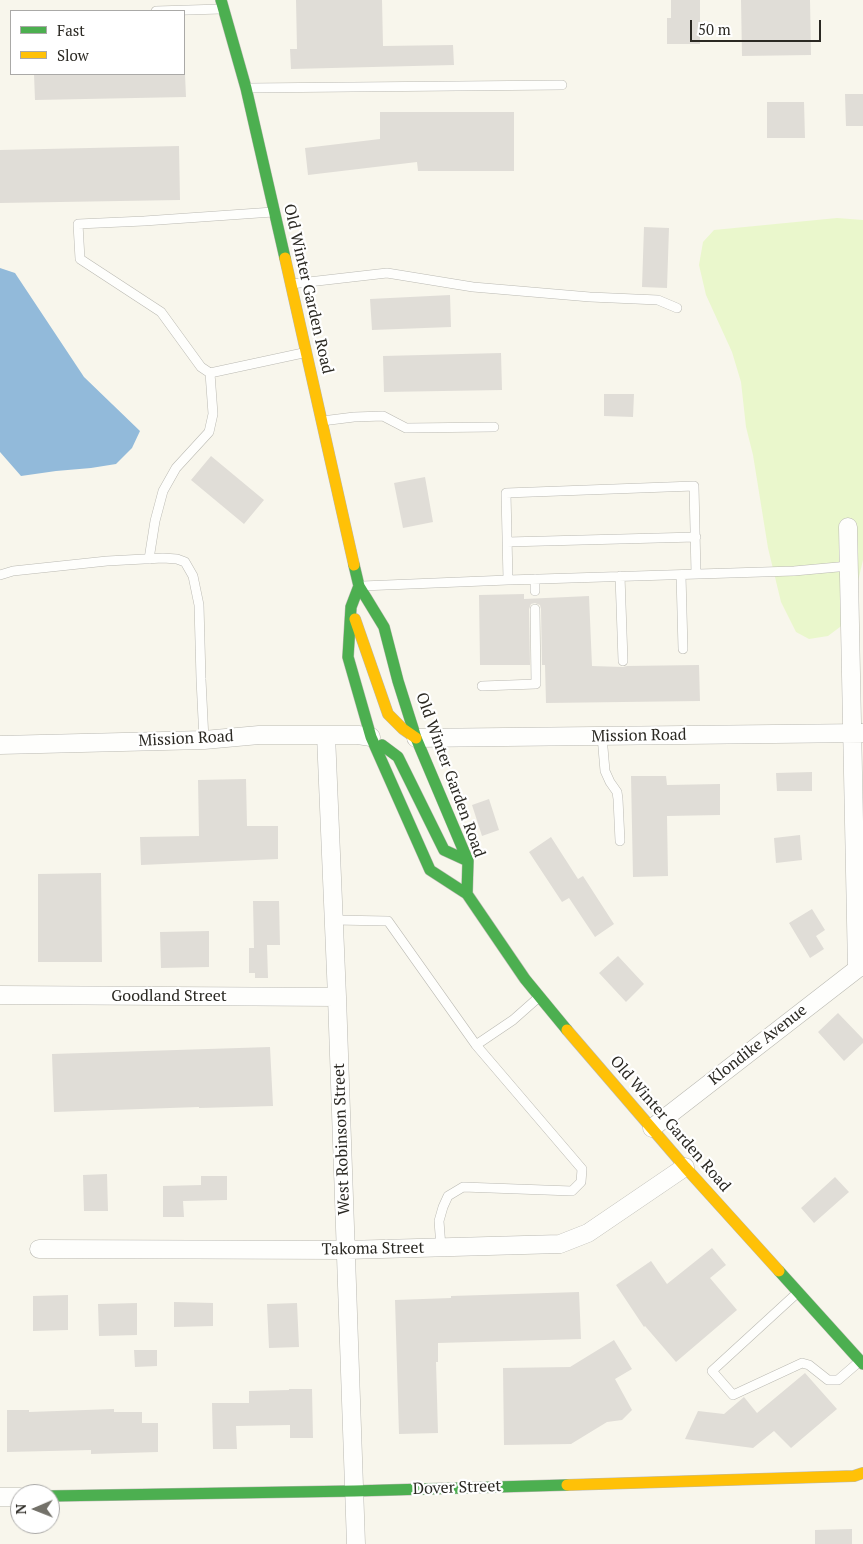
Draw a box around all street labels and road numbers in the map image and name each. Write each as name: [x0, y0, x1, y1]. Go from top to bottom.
street label: Old Winter Garden Road: [279, 202, 337, 376]
street label: Old Winter Garden Road: [411, 690, 489, 860]
street label: Mission Road: [591, 726, 687, 746]
street label: Mission Road: [138, 727, 234, 751]
street label: Goodland Street: [111, 986, 227, 1006]
street label: Klondike Avenue: [705, 1001, 811, 1089]
street label: Old Winter Garden Road: [606, 1052, 734, 1196]
street label: West Robinson Street: [330, 1063, 354, 1215]
street label: Takoma Street: [321, 1239, 425, 1259]
street label: Dover Street: [412, 1477, 502, 1499]

